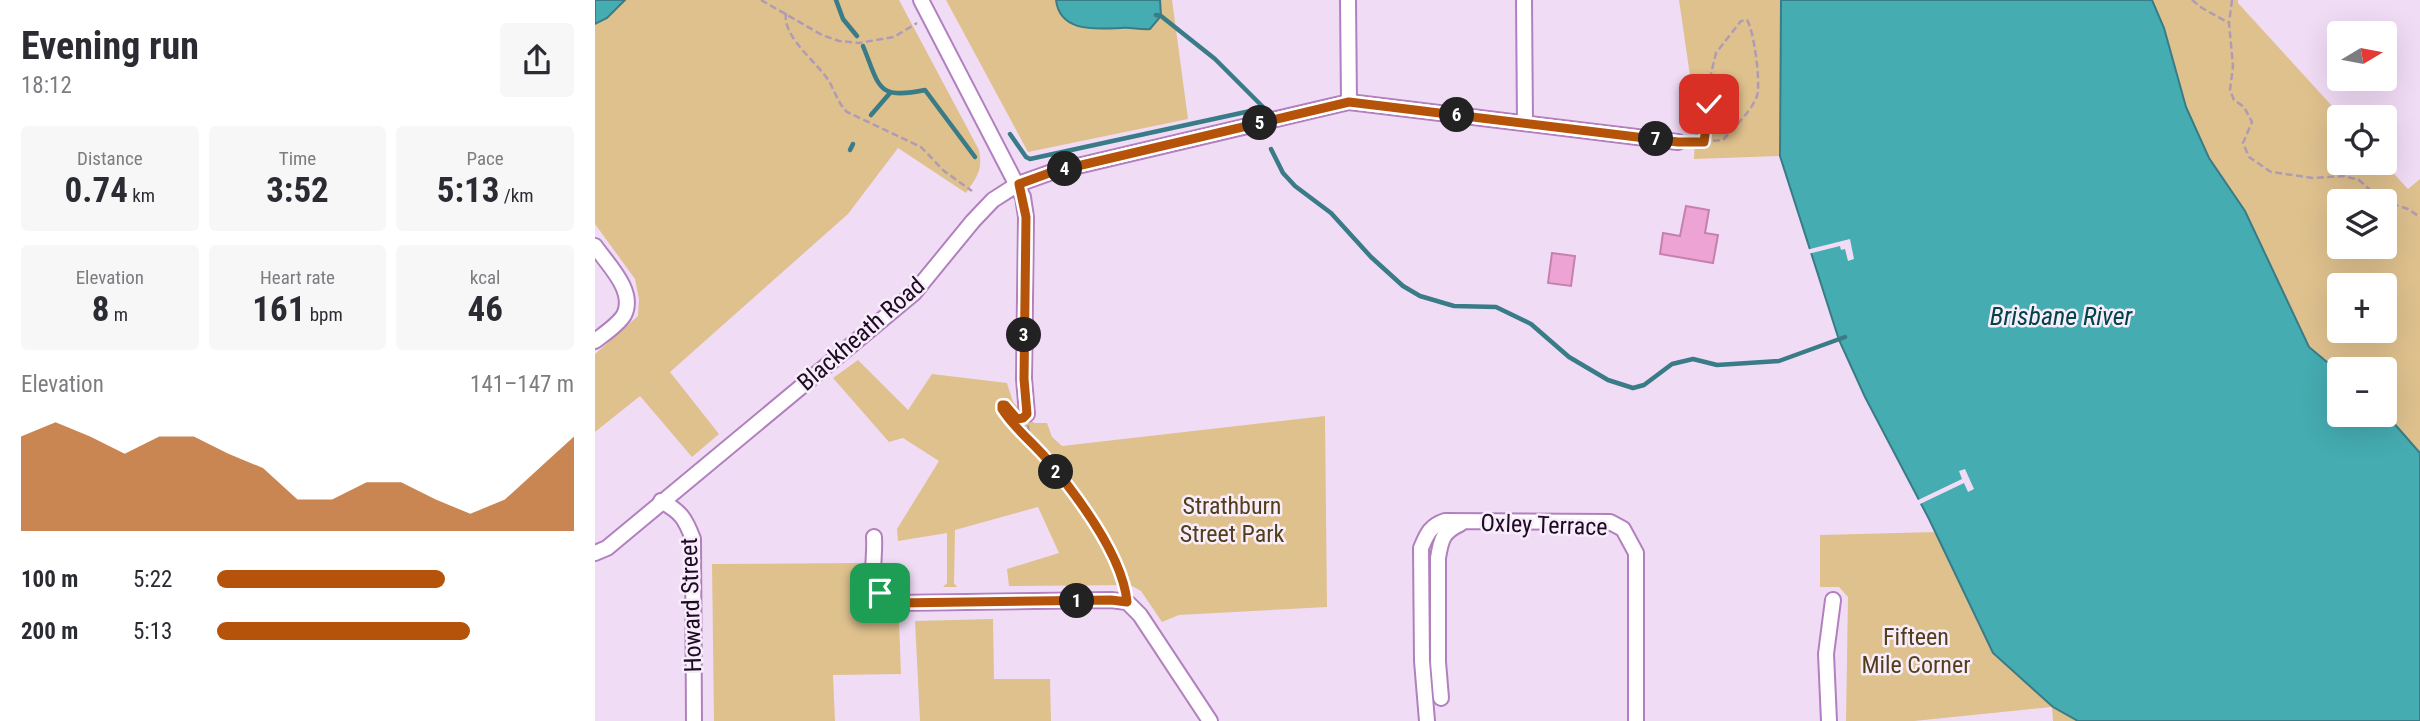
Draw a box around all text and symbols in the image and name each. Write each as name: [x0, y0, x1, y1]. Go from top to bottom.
north arrow: [2327, 21, 2397, 91]
map controls: [2327, 21, 2397, 427]
button: share: [500, 23, 574, 97]
text: Evening run: [21, 24, 199, 68]
text: 18:12: [21, 72, 72, 99]
pin: [1679, 74, 1739, 134]
icon: check: [1690, 85, 1728, 123]
pin: 6: [1439, 97, 1475, 132]
text: 6: [1452, 103, 1461, 126]
button: locate: [2327, 105, 2397, 175]
pin: 5: [1243, 106, 1277, 140]
text: 5: [1255, 111, 1264, 134]
pin: 7: [1639, 122, 1673, 156]
text: 7: [1651, 127, 1660, 150]
text: Distance: [77, 147, 143, 170]
text: Time: [279, 147, 316, 170]
text: Pace: [467, 147, 504, 170]
pin: 4: [1047, 152, 1083, 186]
text: 4: [1060, 157, 1069, 180]
text: 0.74: [65, 170, 128, 211]
text: 3:52: [266, 170, 329, 211]
text: 5:13: [437, 170, 499, 211]
text: km: [128, 184, 155, 207]
text: /km: [499, 184, 534, 207]
button: layers: [2327, 189, 2397, 259]
text: Elevation: [76, 266, 144, 289]
text: Heart rate: [260, 266, 335, 289]
text: kcal: [470, 266, 500, 289]
street label: Blackheath Road: [792, 271, 930, 397]
button: +: [2327, 273, 2397, 343]
text: 8: [92, 289, 109, 330]
text: 161: [252, 289, 305, 330]
text: 46: [467, 289, 503, 330]
water label: Brisbane River: [1990, 301, 2134, 331]
text: m: [109, 303, 128, 326]
text: bpm: [305, 303, 343, 326]
pin: 3: [1007, 318, 1041, 352]
text: 3: [1019, 323, 1028, 346]
button: −: [2327, 357, 2397, 427]
text: Elevation: [21, 371, 104, 398]
text: 141–147 m: [470, 371, 574, 398]
pin: 2: [1039, 454, 1073, 490]
text: 2: [1051, 460, 1060, 483]
park label: Strathburn Street Park: [1180, 492, 1284, 548]
street label: Oxley Terrace: [1480, 509, 1608, 541]
street label: Howard Street: [675, 537, 707, 673]
pin: [850, 563, 910, 623]
text: 100 m: [21, 566, 78, 593]
text: 5:22: [133, 566, 172, 593]
icon: arrive: [861, 574, 899, 612]
pin: 1: [1059, 584, 1095, 618]
text: 1: [1072, 589, 1081, 612]
text: 200 m: [21, 618, 78, 645]
text: 5:13: [133, 618, 172, 645]
park label: Fifteen Mile Corner: [1861, 623, 1971, 679]

